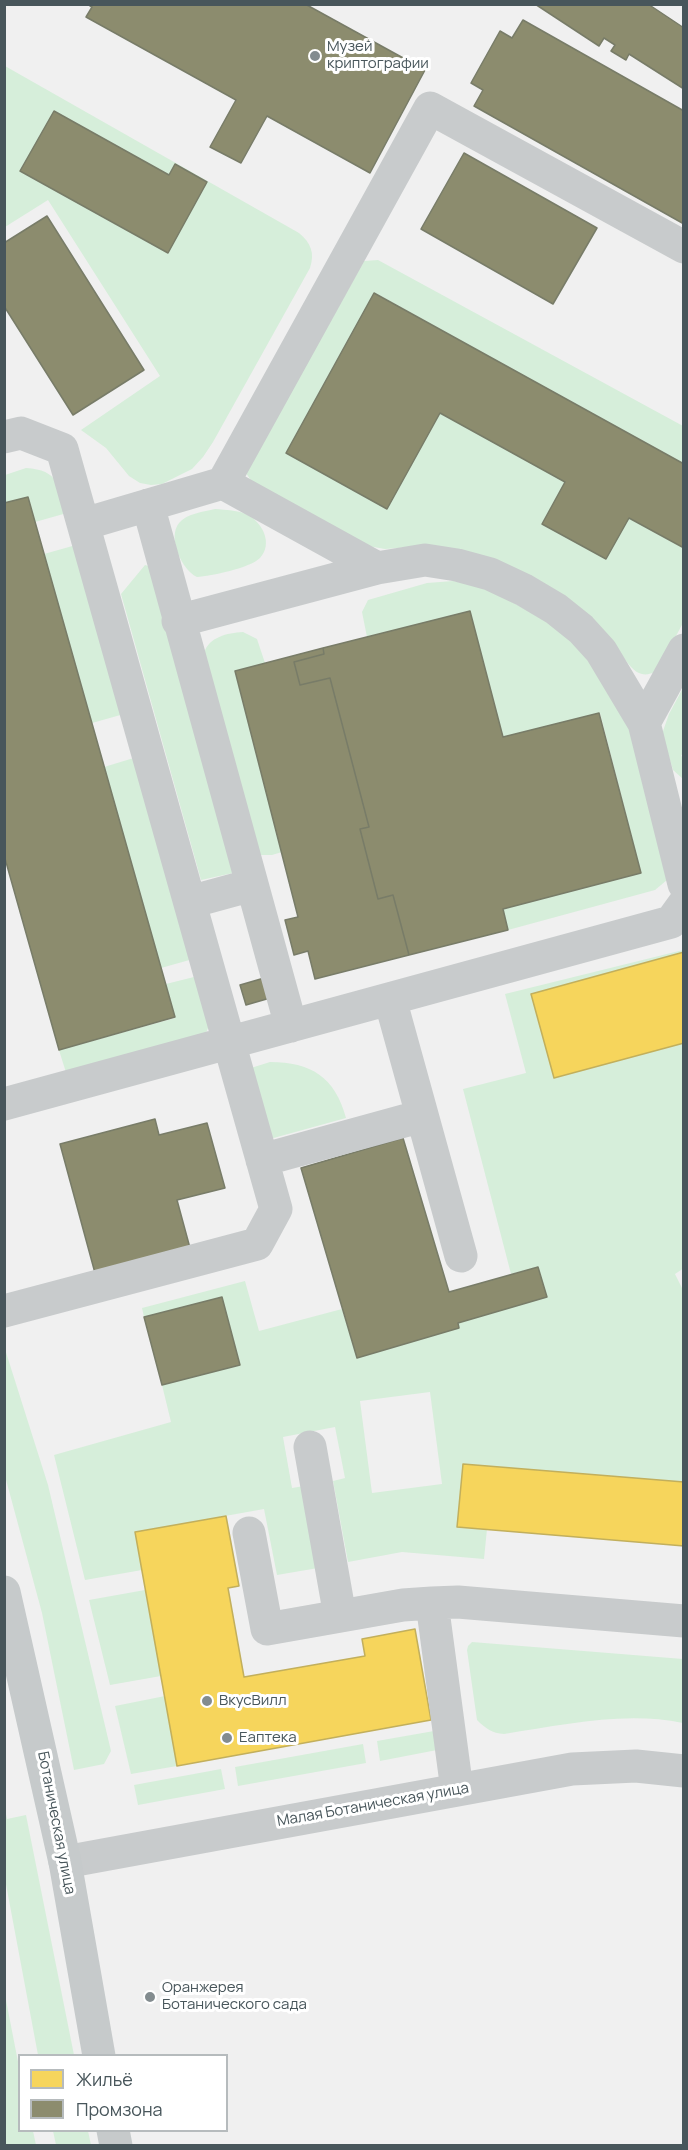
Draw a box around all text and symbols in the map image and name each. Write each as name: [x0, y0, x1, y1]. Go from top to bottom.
place label: Музей криптографии: [327, 38, 429, 73]
marker: Музей криптографии: [308, 49, 322, 63]
place label: ВкусВилл: [219, 1692, 287, 1710]
marker: ВкусВилл: [200, 1694, 214, 1708]
place label: Еаптека: [239, 1729, 297, 1747]
marker: Еаптека: [220, 1731, 234, 1745]
street label: Ботаническая улица: [33, 1750, 79, 1896]
street label: Малая Ботаническая улица: [276, 1779, 470, 1831]
place label: Оранжерея Ботанического сада: [162, 1979, 307, 2014]
marker: Оранжерея Ботанического сада: [143, 1990, 157, 2004]
legend: [18, 2054, 228, 2132]
text: Жильё: [76, 2067, 133, 2091]
text: Промзона: [76, 2097, 163, 2121]

